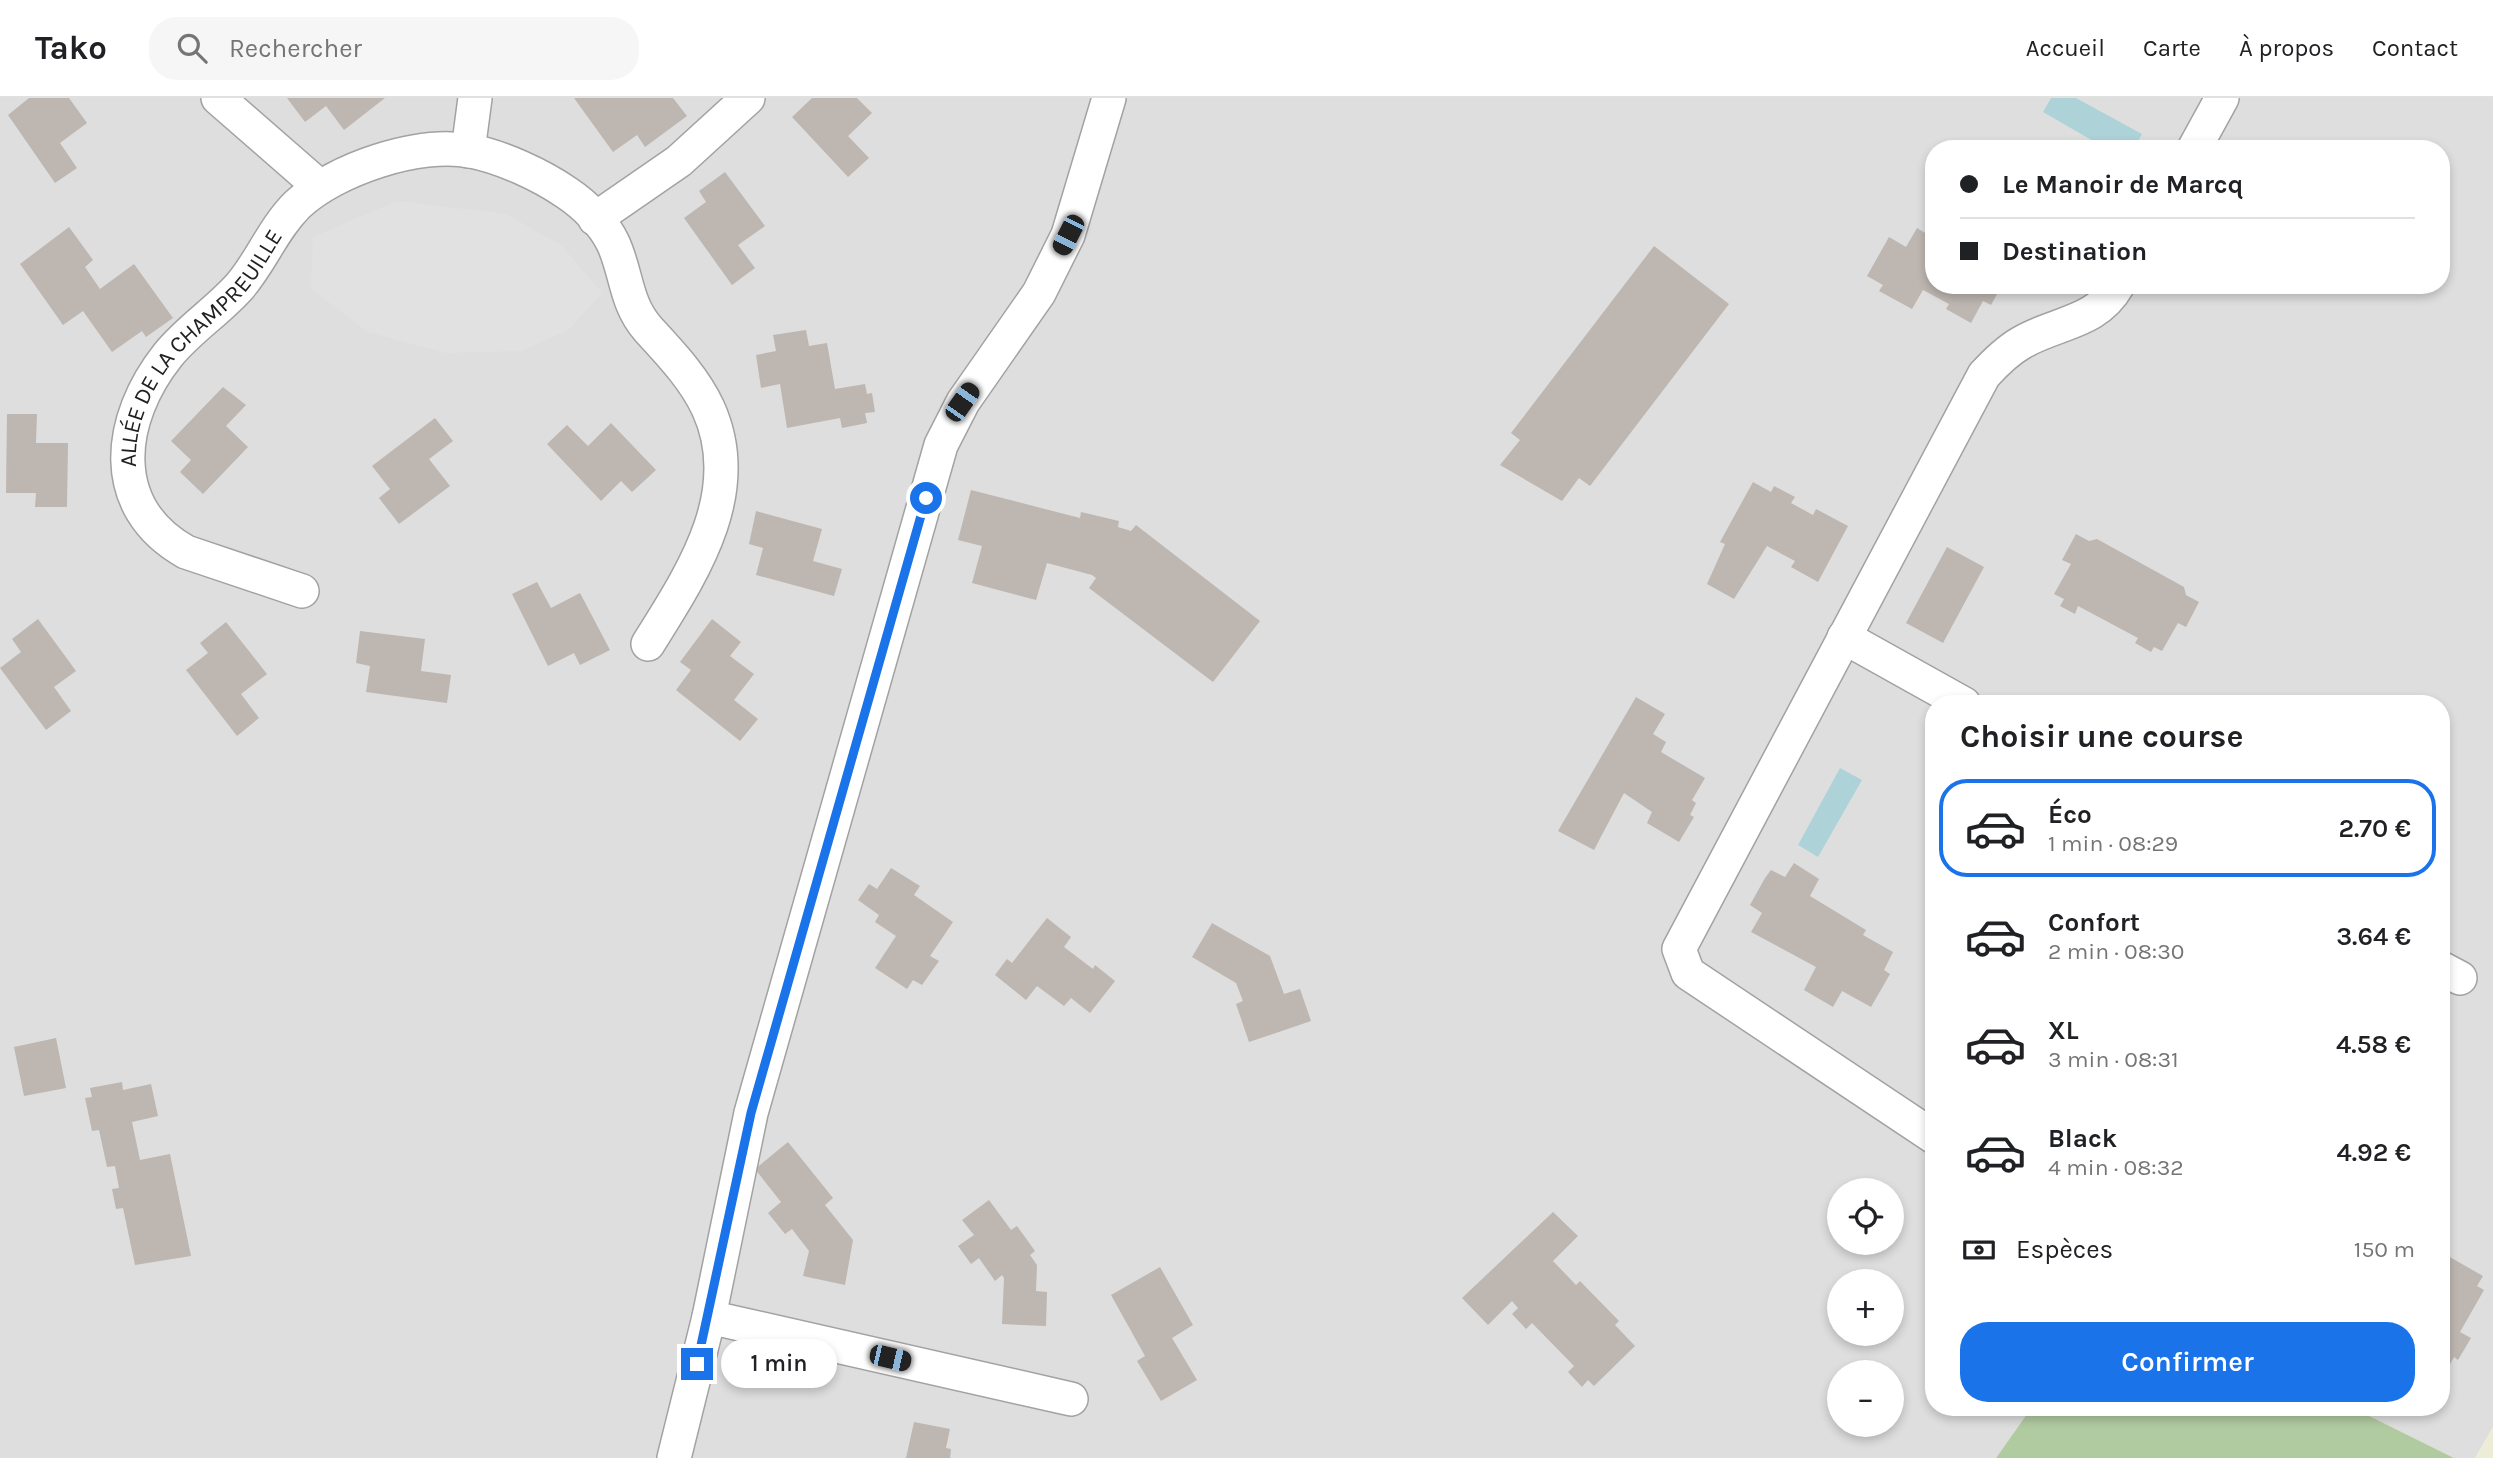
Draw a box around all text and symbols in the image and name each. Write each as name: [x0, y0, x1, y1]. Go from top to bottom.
search box: [149, 17, 639, 80]
text: Tako: [35, 29, 107, 67]
icon: search: [173, 29, 211, 67]
text: Rechercher: [229, 33, 362, 64]
text: Accueil: [2026, 34, 2105, 62]
text: Carte: [2143, 34, 2201, 62]
text: À propos: [2239, 34, 2334, 62]
text: Contact: [2372, 34, 2458, 62]
text: Le Manoir de Marcq: [2002, 169, 2243, 200]
car: [1050, 212, 1087, 258]
street label: ALLÉE DE LA CHAMPREUILLE: [115, 224, 288, 467]
text: Destination: [2002, 236, 2147, 267]
car: [942, 379, 983, 425]
route start: [910, 482, 942, 514]
text: Choisir une course: [1960, 718, 2243, 755]
icon: car: [1964, 797, 2027, 860]
text: Éco: [2048, 799, 2092, 830]
text: 2.70 €: [2338, 813, 2411, 844]
text: 1 min · 08:29: [2048, 830, 2178, 857]
icon: car: [1964, 905, 2027, 968]
text: Confort: [2048, 907, 2140, 938]
text: 3.64 €: [2336, 921, 2411, 952]
text: 2 min · 08:30: [2048, 938, 2184, 965]
icon: car: [1964, 1013, 2027, 1076]
text: XL: [2048, 1015, 2079, 1046]
text: 4.58 €: [2336, 1029, 2411, 1060]
text: 3 min · 08:31: [2048, 1046, 2179, 1073]
icon: car: [1964, 1121, 2027, 1184]
text: Black: [2048, 1123, 2117, 1154]
text: 4.92 €: [2336, 1137, 2411, 1168]
text: 4 min · 08:32: [2048, 1154, 2184, 1181]
map controls: [1827, 1178, 1904, 1437]
button: locate: [1827, 1178, 1904, 1255]
icon: cash: [1960, 1231, 1998, 1269]
text: Espèces: [2016, 1234, 2113, 1265]
text: 150 m: [2354, 1236, 2415, 1263]
button: +: [1827, 1269, 1904, 1346]
button: Confirmer: [1960, 1322, 2415, 1402]
callout: 1 min: [722, 1340, 837, 1388]
car: [868, 1343, 913, 1373]
route end: [681, 1348, 713, 1380]
text: 1 min: [750, 1350, 808, 1377]
button: −: [1827, 1360, 1904, 1437]

